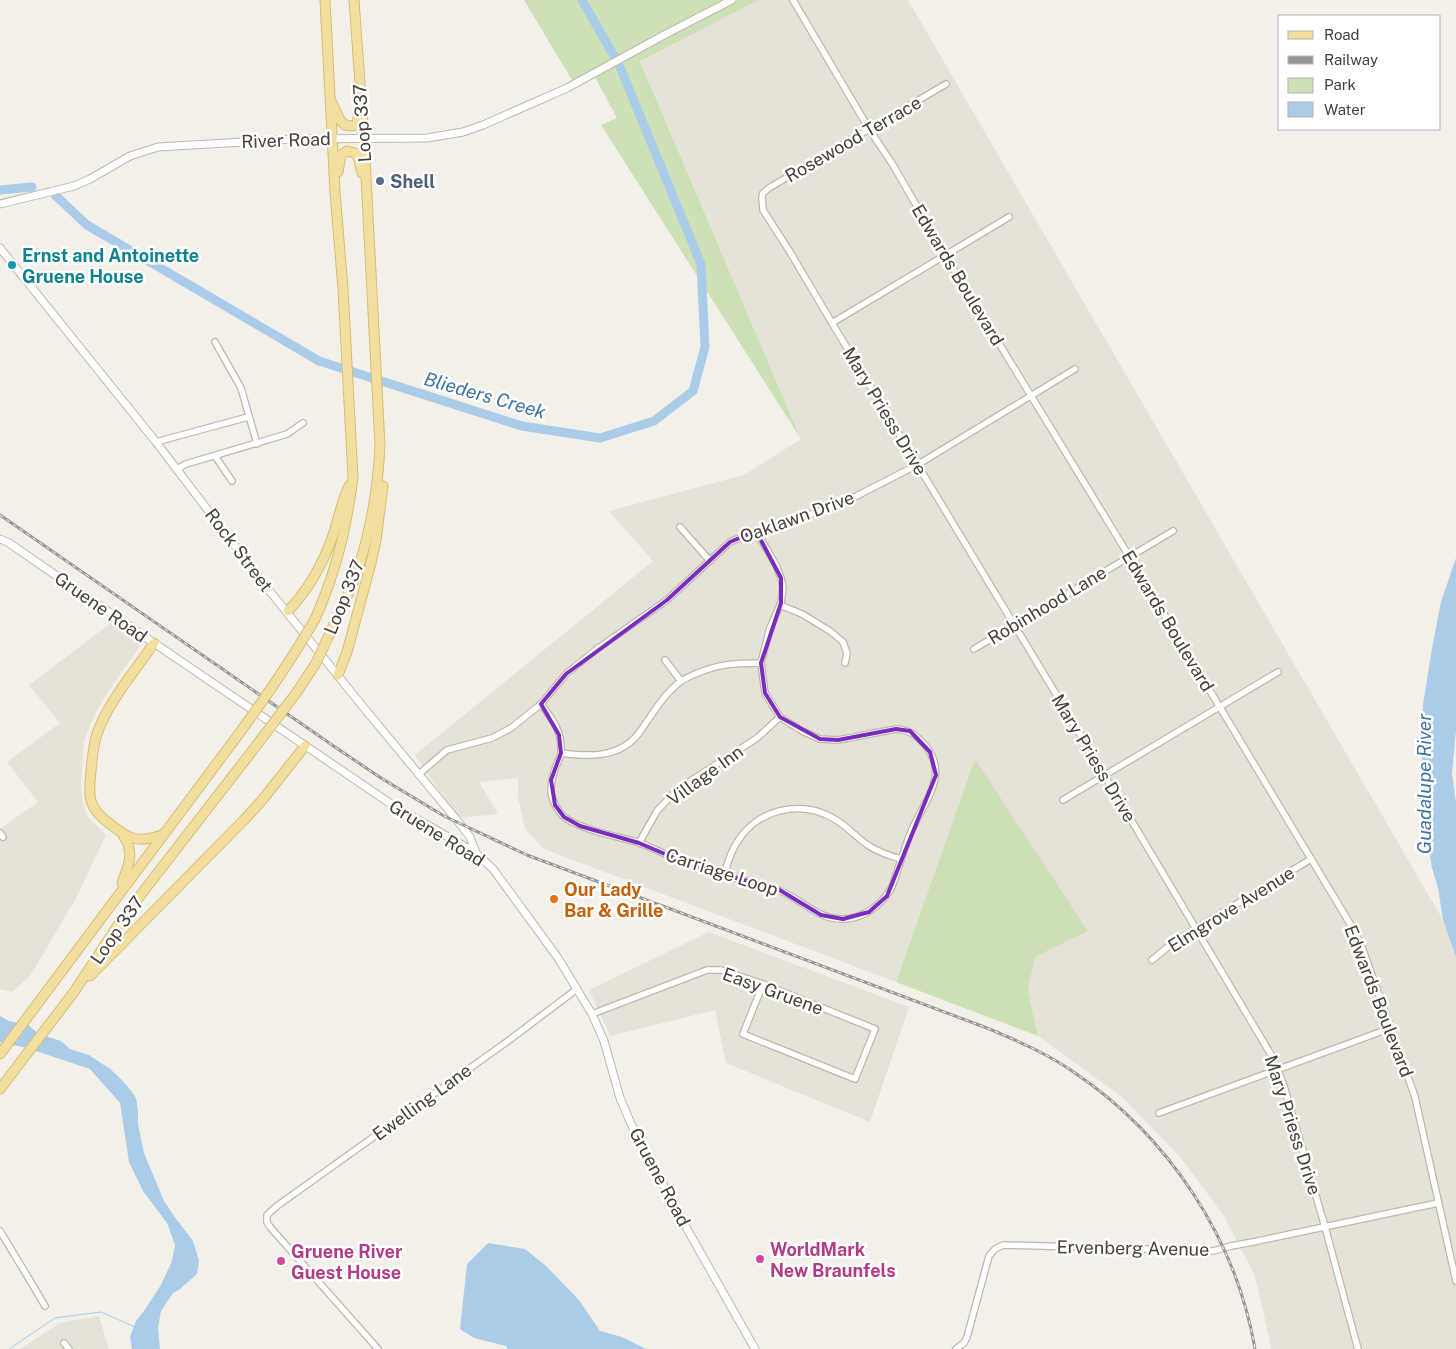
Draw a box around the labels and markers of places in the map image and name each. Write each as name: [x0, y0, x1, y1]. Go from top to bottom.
place label: Shell: [390, 171, 435, 192]
marker: Shell: [374, 175, 386, 187]
place label: Ernst and Antoinette Gruene House: [22, 245, 199, 287]
marker: Ernst and Antoinette Gruene House: [6, 259, 18, 271]
place label: Our Lady Bar & Grille: [564, 879, 664, 921]
marker: Our Lady Bar & Grille: [548, 893, 560, 905]
place label: WorldMark New Braunfels: [770, 1239, 896, 1281]
place label: Gruene River Guest House: [291, 1241, 403, 1283]
marker: WorldMark New Braunfels: [754, 1253, 766, 1265]
marker: Gruene River Guest House: [275, 1255, 287, 1267]

